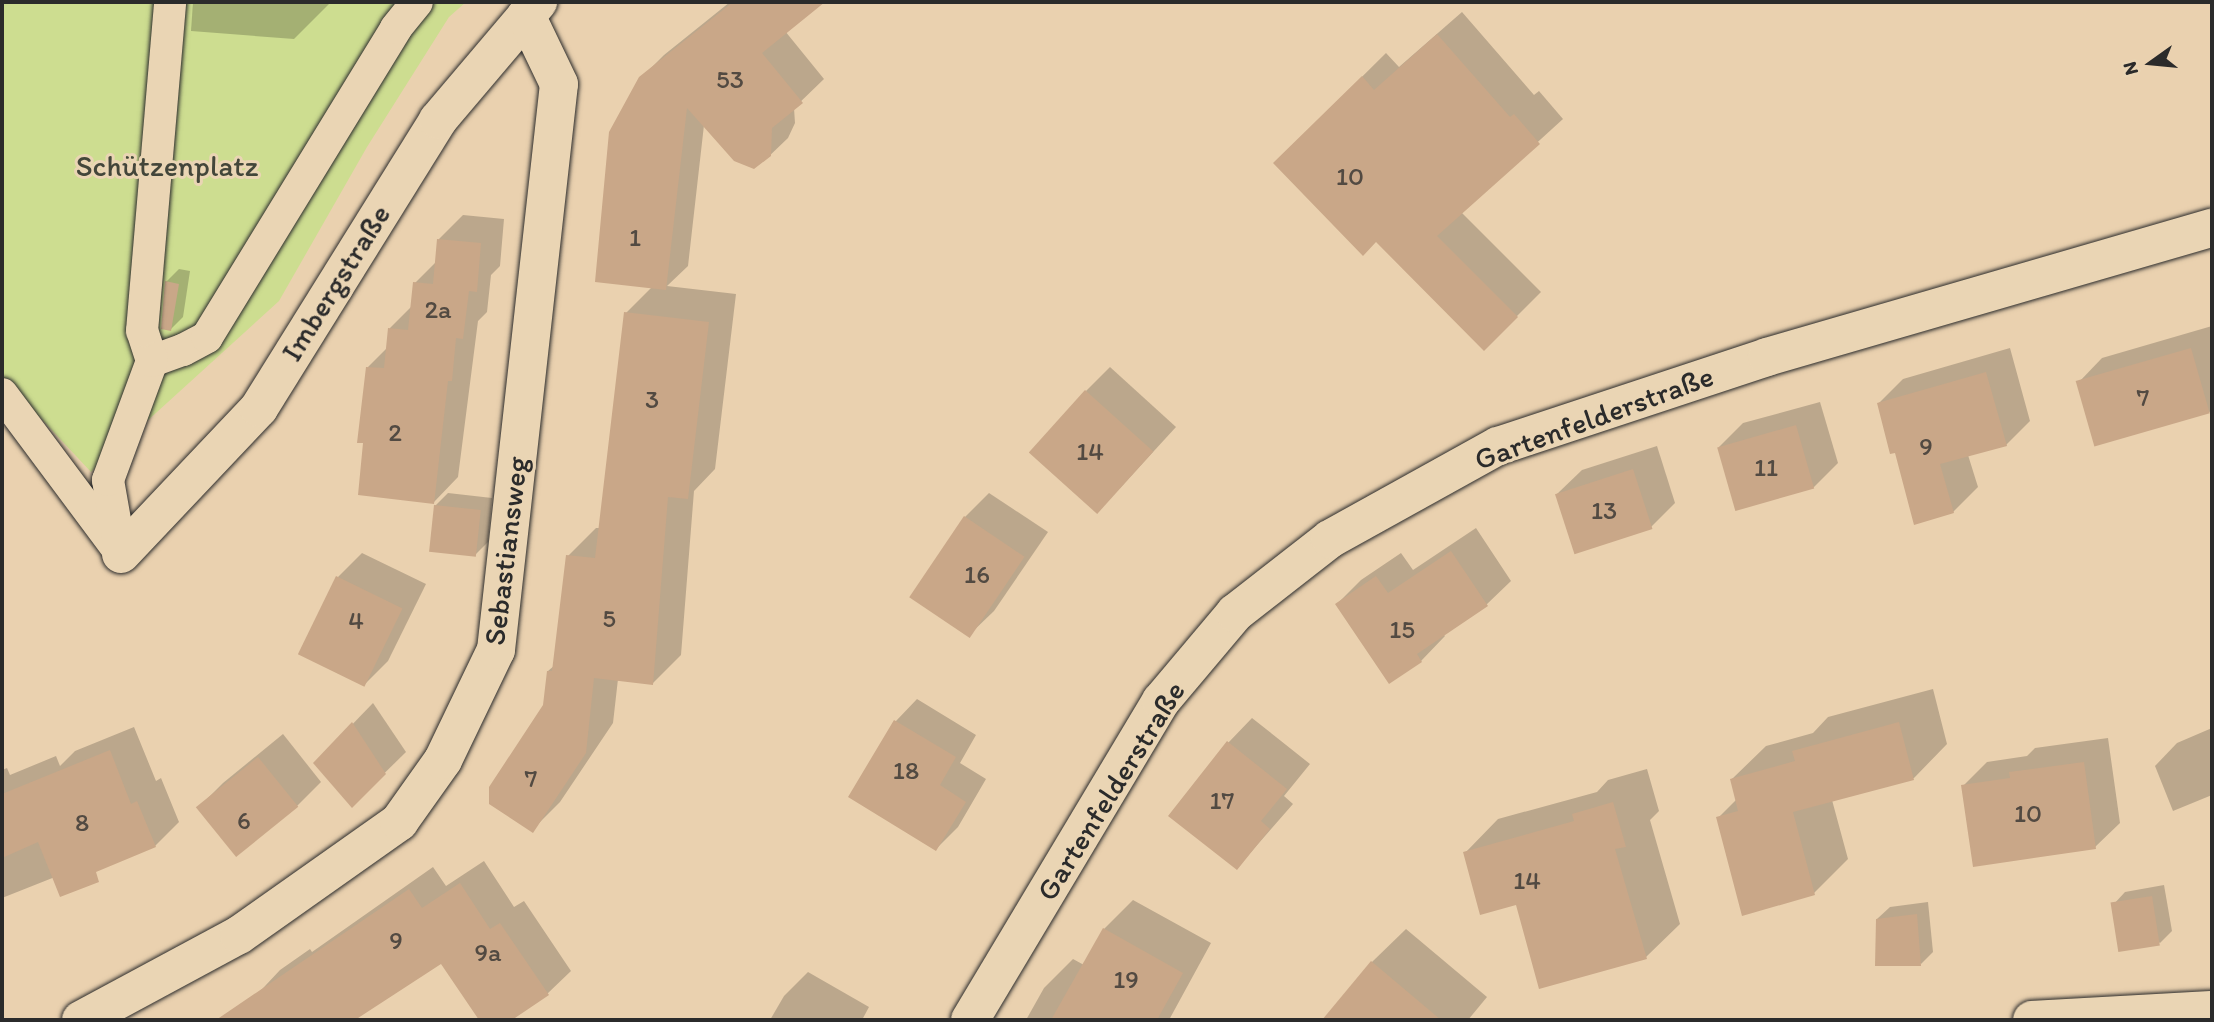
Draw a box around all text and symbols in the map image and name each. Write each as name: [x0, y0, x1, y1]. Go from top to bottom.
north arrow: [2116, 28, 2186, 98]
text: N: [2117, 59, 2143, 78]
house number: 53: [716, 64, 744, 96]
park label: Schützenplatz: [76, 148, 258, 184]
house number: 10: [1336, 161, 1364, 193]
street label: Imbergstraße: [274, 198, 398, 368]
house number: 1: [629, 222, 641, 254]
house number: 2a: [424, 294, 452, 326]
street label: Gartenfelderstraße: [1470, 358, 1718, 478]
house number: 7: [2137, 382, 2149, 414]
house number: 3: [645, 384, 659, 416]
house number: 2: [388, 417, 402, 449]
house number: 9: [1919, 431, 1933, 463]
house number: 14: [1076, 436, 1104, 468]
house number: 11: [1754, 452, 1778, 484]
street label: Sebastiansweg: [477, 455, 535, 647]
house number: 13: [1591, 495, 1617, 527]
house number: 16: [964, 559, 990, 591]
house number: 5: [602, 603, 616, 635]
house number: 4: [348, 605, 364, 637]
house number: 15: [1389, 614, 1415, 646]
street label: Gartenfelderstraße: [1029, 675, 1193, 907]
house number: 18: [893, 755, 919, 787]
house number: 7: [525, 763, 537, 795]
house number: 17: [1210, 785, 1234, 817]
house number: 10: [2014, 798, 2042, 830]
house number: 6: [237, 805, 251, 837]
house number: 8: [75, 807, 89, 839]
house number: 14: [1513, 865, 1541, 897]
house number: 9: [389, 925, 403, 957]
house number: 9a: [474, 937, 502, 969]
house number: 19: [1113, 964, 1139, 996]

